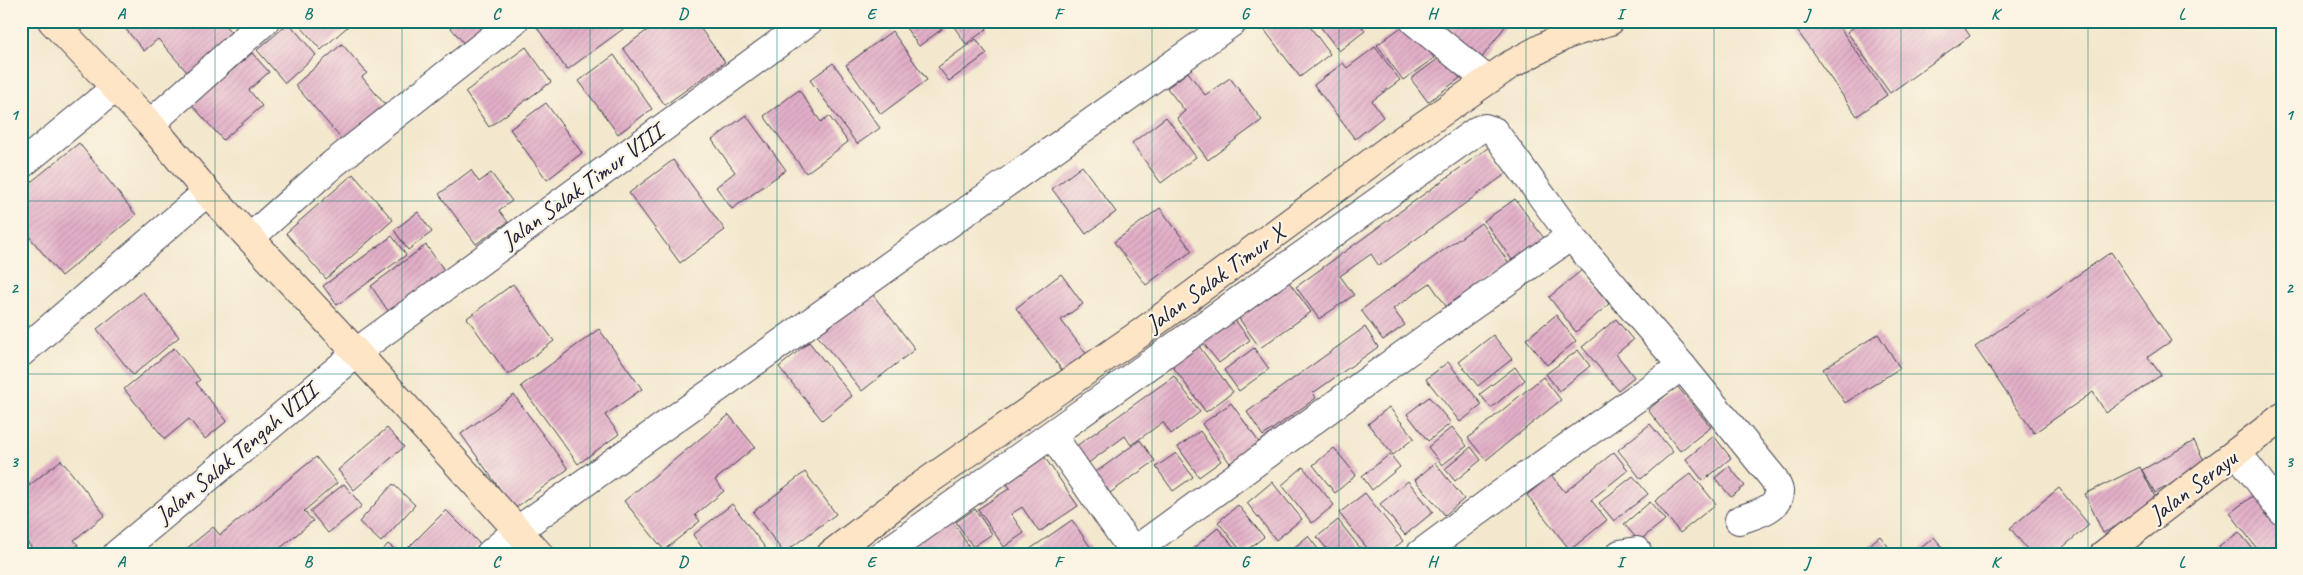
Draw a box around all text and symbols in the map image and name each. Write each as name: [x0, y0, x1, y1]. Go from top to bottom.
text: A: [117, 4, 127, 24]
text: B: [304, 4, 314, 24]
text: C: [492, 4, 502, 24]
text: D: [678, 4, 689, 24]
text: E: [867, 4, 878, 24]
text: F: [1054, 4, 1065, 24]
text: G: [1241, 4, 1251, 24]
text: H: [1427, 4, 1439, 24]
text: I: [1617, 4, 1627, 24]
text: J: [1803, 4, 1812, 24]
text: K: [1991, 4, 2003, 24]
text: L: [2179, 4, 2187, 24]
text: 1: [10, 105, 19, 125]
text: 1: [2285, 105, 2294, 125]
street label: Jalan Salak Timur VIII: [494, 115, 672, 255]
street label: Jalan Salak Timur X: [1139, 215, 1293, 339]
text: 2: [10, 278, 19, 298]
text: 2: [2285, 278, 2294, 298]
street label: Jalan Salak Tengah VIII: [148, 374, 327, 530]
street label: Jalan Serayu: [2142, 442, 2245, 530]
text: 3: [10, 452, 19, 472]
text: 3: [2285, 452, 2294, 472]
text: A: [117, 552, 127, 572]
text: B: [304, 552, 314, 572]
text: C: [492, 552, 502, 572]
text: D: [678, 552, 689, 572]
text: E: [867, 552, 878, 572]
text: F: [1054, 552, 1065, 572]
text: G: [1241, 552, 1251, 572]
text: H: [1427, 552, 1439, 572]
text: I: [1617, 552, 1627, 572]
text: J: [1803, 552, 1812, 572]
text: K: [1991, 552, 2003, 572]
text: L: [2179, 552, 2187, 572]

